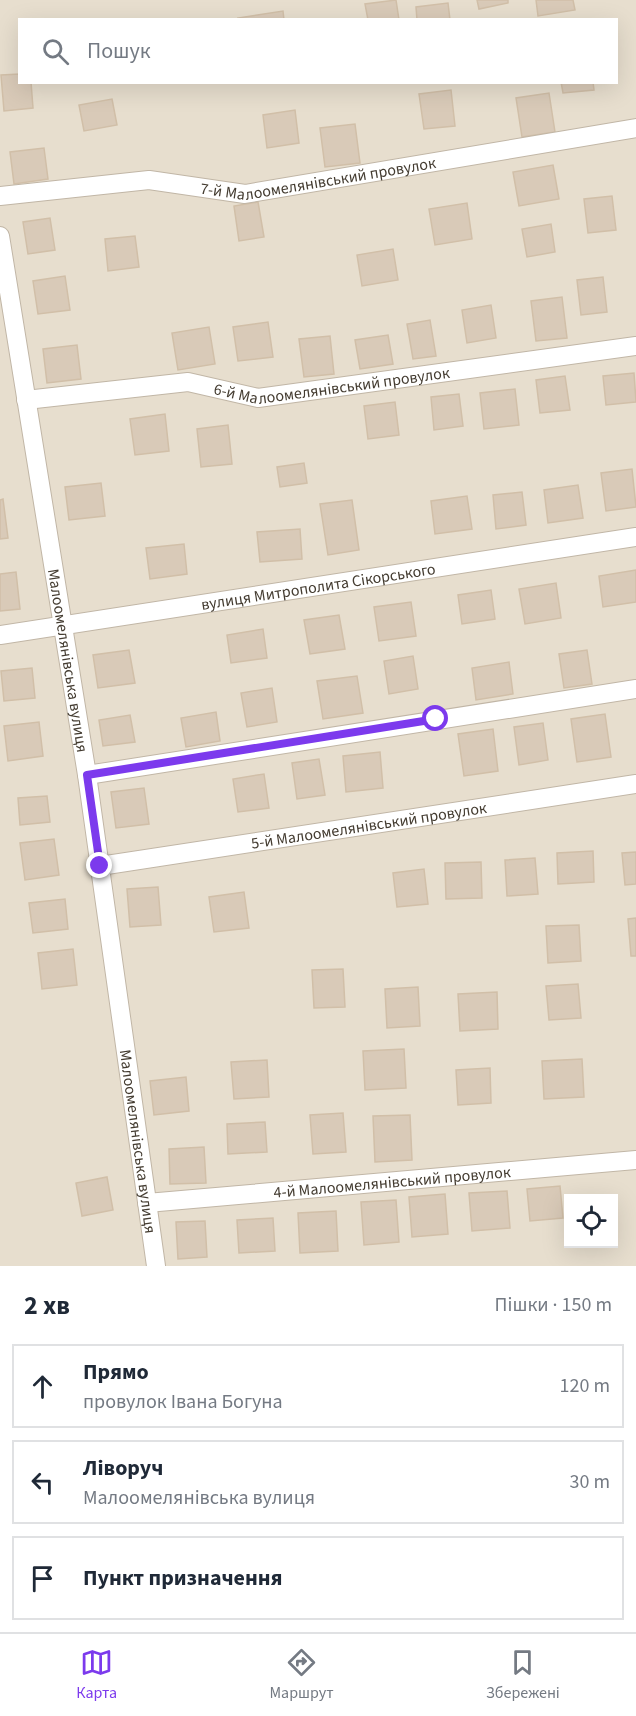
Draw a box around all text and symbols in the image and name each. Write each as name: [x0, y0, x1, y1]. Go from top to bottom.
search box: [18, 18, 618, 84]
icon: search: [39, 35, 72, 68]
text: Пошук: [87, 35, 151, 67]
street label: 7-й Малоомелянівський провулок: [199, 152, 438, 206]
street label: 6-й Малоомелянівський провулок: [212, 362, 451, 410]
street label: вулиця Митрополита Сікорського: [200, 558, 437, 616]
street label: Малоомелянівська вулиця: [42, 567, 93, 754]
route start: [422, 705, 448, 731]
street label: 5-й Малоомелянівський провулок: [250, 797, 488, 855]
route end: [86, 852, 112, 878]
street label: Малоомелянівська вулиця: [114, 1048, 161, 1235]
street label: 4-й Малоомелянівський провулок: [273, 1161, 512, 1204]
map controls: [564, 1194, 618, 1248]
button: locate: [564, 1194, 618, 1248]
text: 2 хв: [24, 1287, 70, 1324]
text: Пішки · 150 m: [495, 1291, 612, 1319]
text: Прямо: [83, 1356, 149, 1388]
icon: ahead: [26, 1370, 59, 1403]
text: 120 m: [560, 1372, 610, 1400]
text: провулок Івана Богуна: [83, 1388, 283, 1416]
text: Ліворуч: [83, 1452, 163, 1484]
icon: left: [26, 1466, 59, 1499]
text: 30 m: [570, 1468, 610, 1496]
text: Малоомелянівська вулиця: [83, 1484, 315, 1512]
icon: arrive: [26, 1562, 59, 1595]
text: Пункт призначення: [83, 1562, 283, 1594]
tab: Карта: [76, 1646, 117, 1704]
tab: Маршрут: [269, 1646, 334, 1704]
tab: Збережені: [486, 1646, 560, 1704]

